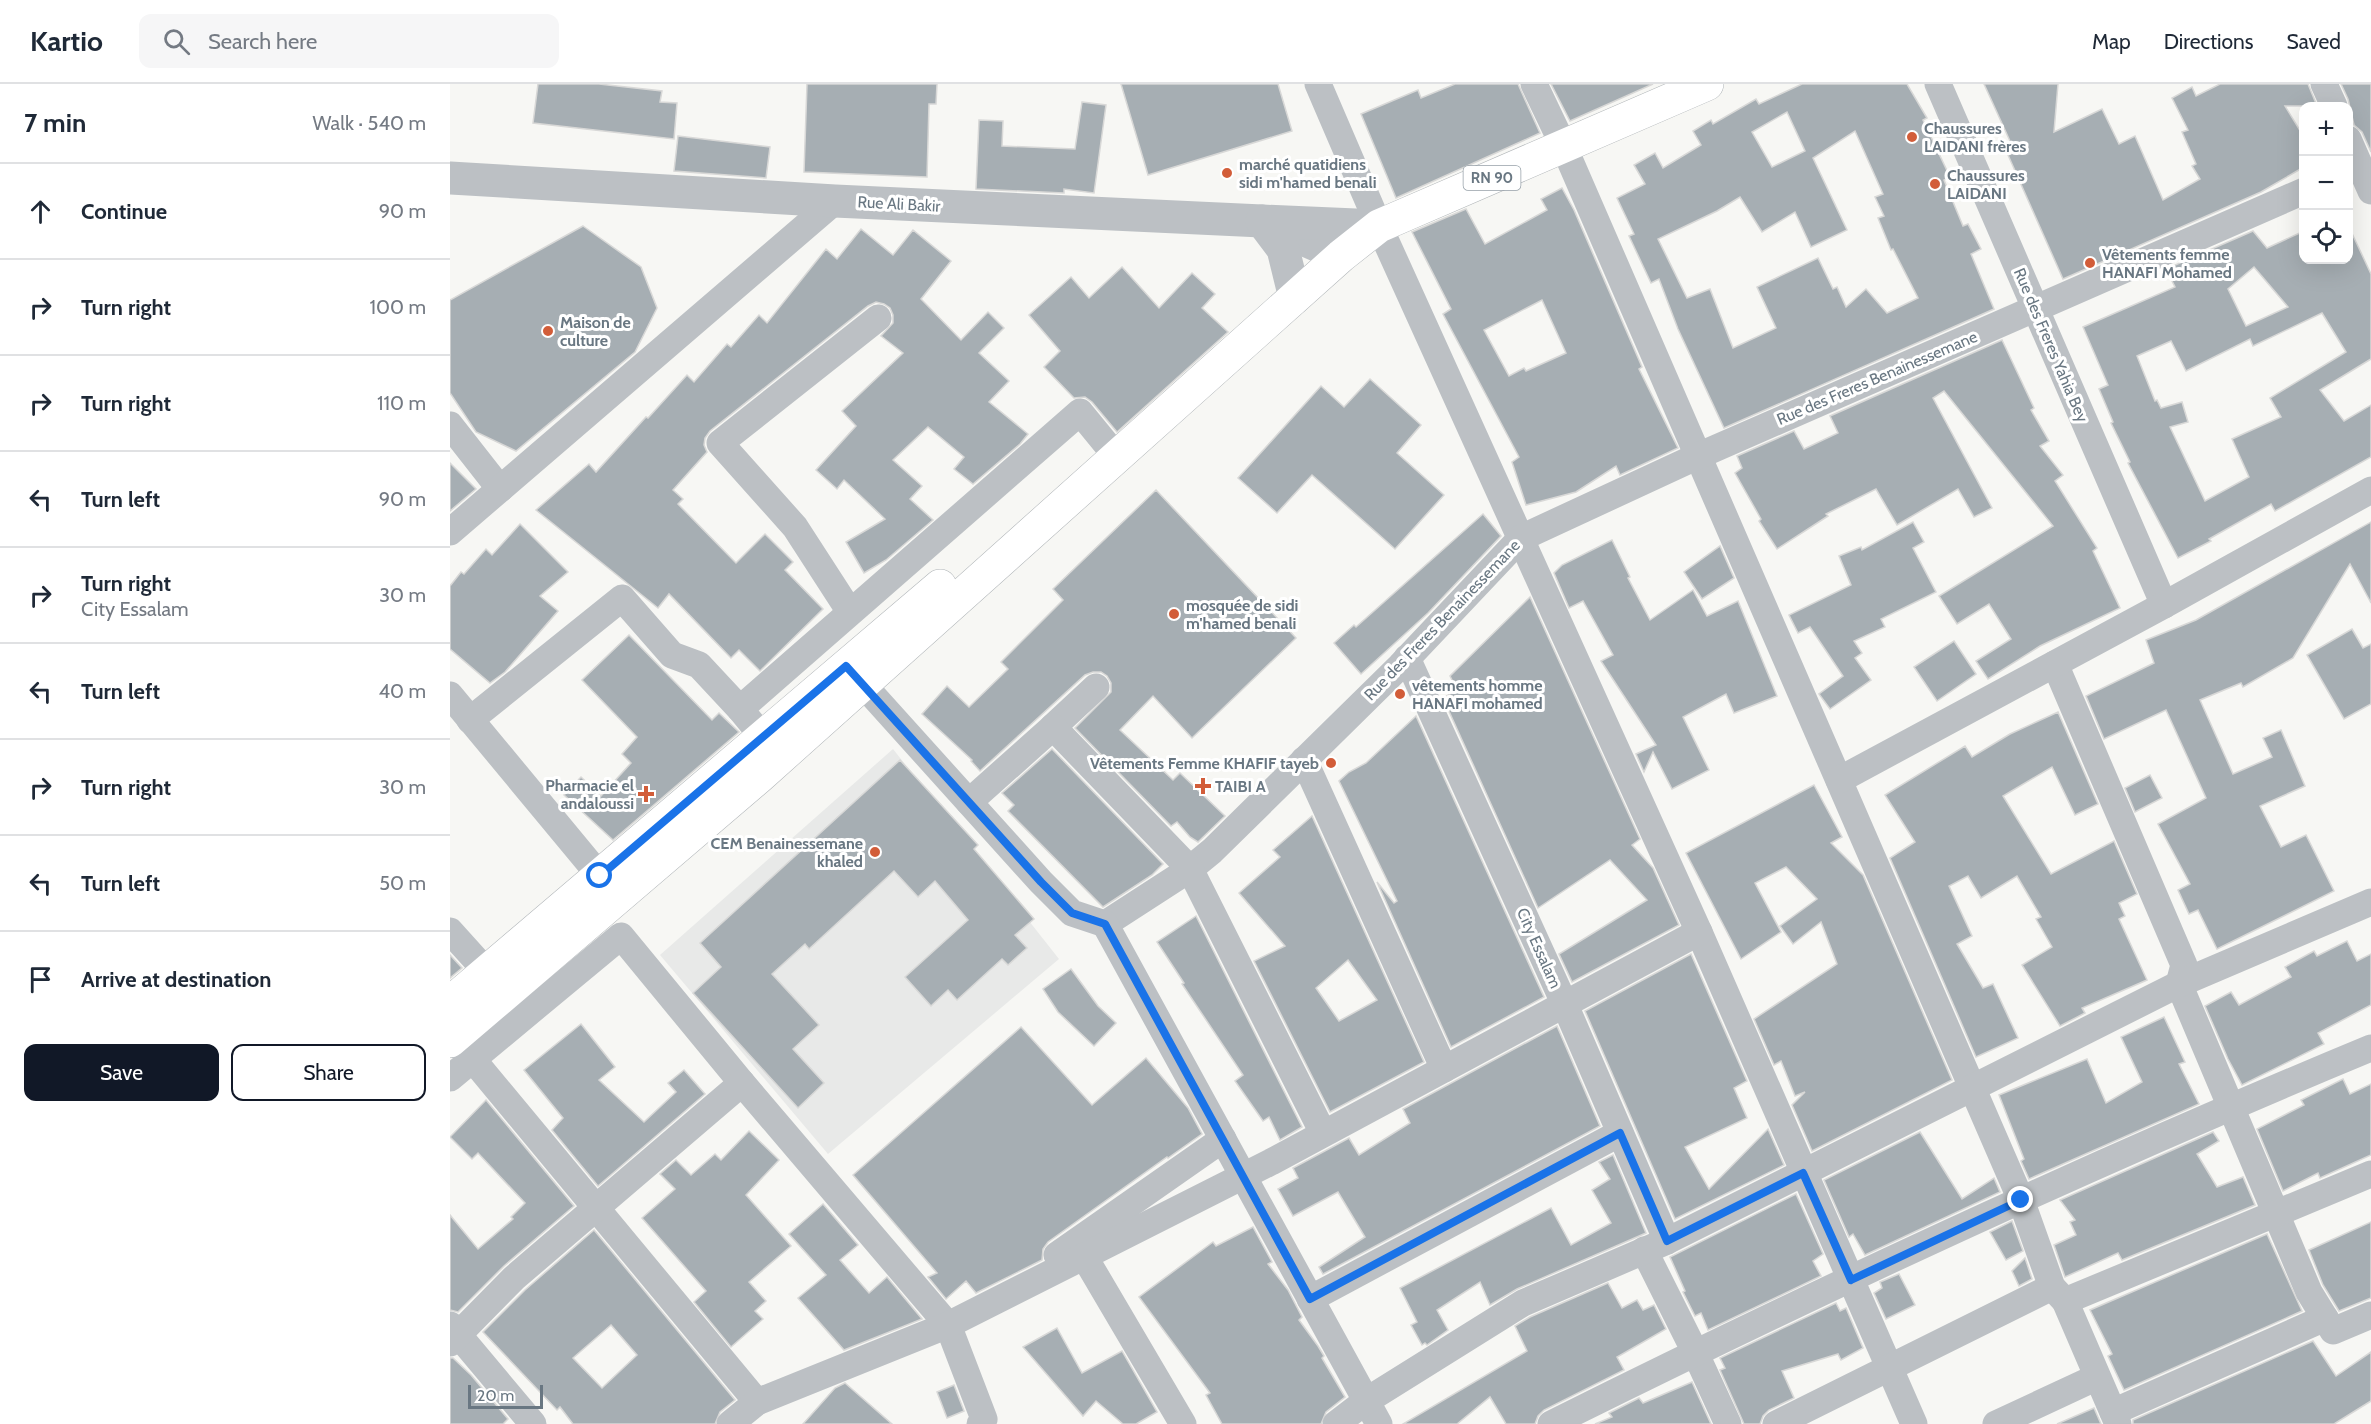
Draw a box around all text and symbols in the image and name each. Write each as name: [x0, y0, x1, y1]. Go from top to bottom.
search box: [139, 14, 559, 68]
text: Kartio: [30, 24, 103, 58]
icon: search: [160, 25, 193, 58]
text: Search here: [208, 28, 317, 55]
text: Map: [2092, 29, 2131, 54]
text: Directions: [2164, 29, 2253, 54]
text: Saved: [2286, 29, 2341, 54]
map controls: [2299, 102, 2353, 264]
button: +: [2299, 102, 2353, 156]
text: 7 min: [24, 107, 86, 139]
text: Walk · 540 m: [312, 111, 426, 135]
place label: Chaussures LAIDANI frères: [1924, 119, 2026, 156]
marker: Chaussures LAIDANI frères: [1905, 130, 1919, 144]
place label: marché quatidiens sidi m'hamed benali: [1239, 155, 1377, 192]
button: −: [2299, 156, 2353, 210]
marker: marché quatidiens sidi m'hamed benali: [1220, 166, 1234, 180]
road number: RN 90: [1464, 166, 1520, 190]
place label: Chaussures LAIDANI: [1947, 166, 2025, 203]
marker: Chaussures LAIDANI: [1928, 177, 1942, 191]
street label: Rue Ali Bakir: [857, 192, 942, 216]
icon: ahead: [24, 195, 57, 228]
text: Continue: [81, 198, 167, 225]
text: 90 m: [379, 199, 426, 223]
button: locate: [2299, 210, 2353, 264]
place label: Vêtements femme HANAFI Mohamed: [2102, 245, 2232, 282]
marker: Vêtements femme HANAFI Mohamed: [2083, 256, 2097, 270]
street label: Rue des Freres Yahia Bey: [2010, 265, 2092, 425]
icon: right: [24, 291, 57, 324]
text: Turn right: [81, 294, 171, 321]
text: 100 m: [370, 295, 426, 319]
place label: Maison de culture: [560, 313, 631, 350]
marker: Maison de culture: [541, 324, 555, 338]
street label: Rue des Freres Benainessemane: [1774, 327, 1980, 429]
icon: right: [24, 387, 57, 420]
text: Turn right: [81, 390, 171, 417]
text: 110 m: [377, 391, 426, 415]
icon: left: [24, 483, 57, 516]
text: Turn left: [81, 486, 160, 513]
text: 90 m: [379, 487, 426, 511]
street label: Rue des Freres Benainessemane: [1360, 536, 1524, 704]
text: Turn right: [81, 570, 171, 597]
icon: right: [24, 579, 57, 612]
text: 30 m: [379, 583, 426, 607]
place label: mosquée de sidi m'hamed benali: [1186, 596, 1298, 633]
text: City Essalam: [81, 597, 189, 621]
marker: mosquée de sidi m'hamed benali: [1167, 607, 1181, 621]
icon: left: [24, 675, 57, 708]
place label: vêtements homme HANAFI mohamed: [1412, 676, 1543, 713]
text: Turn left: [81, 678, 160, 705]
text: 40 m: [378, 679, 426, 703]
marker: vêtements homme HANAFI mohamed: [1393, 687, 1407, 701]
place label: Vêtements Femme KHAFIF tayeb: [1090, 754, 1319, 773]
marker: Vêtements Femme KHAFIF tayeb: [1324, 756, 1338, 770]
icon: right: [24, 771, 57, 804]
text: Turn right: [81, 774, 171, 801]
text: 30 m: [379, 775, 426, 799]
place label: Pharmacie el andaloussi: [545, 776, 634, 813]
place label: TAIBI A: [1215, 777, 1266, 796]
marker: TAIBI A: [1196, 779, 1210, 793]
marker: Pharmacie el andaloussi: [639, 787, 653, 801]
place label: CEM Benainessemane khaled: [711, 834, 863, 871]
marker: CEM Benainessemane khaled: [868, 845, 882, 859]
route start: [586, 862, 612, 888]
icon: left: [24, 867, 57, 900]
text: Turn left: [81, 870, 160, 897]
text: 50 m: [379, 871, 426, 895]
street label: City Essalam: [1513, 905, 1565, 991]
icon: arrive: [24, 963, 57, 996]
text: Arrive at destination: [81, 966, 271, 993]
button: Save: [24, 1044, 219, 1101]
button: Share: [231, 1044, 426, 1101]
route end: [2007, 1186, 2033, 1212]
scale bar: [468, 1382, 543, 1410]
text: 20 m: [477, 1386, 514, 1405]

